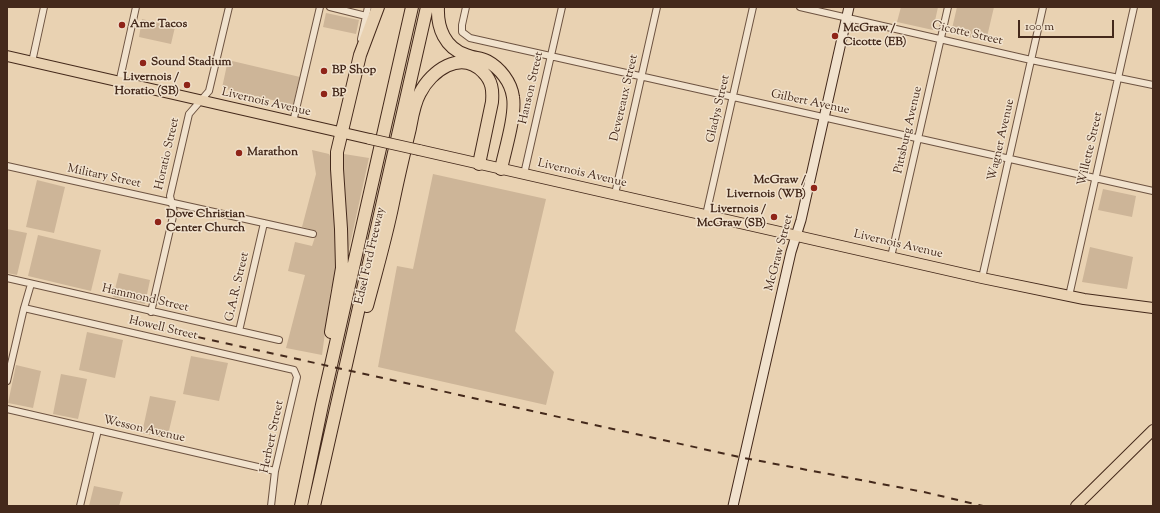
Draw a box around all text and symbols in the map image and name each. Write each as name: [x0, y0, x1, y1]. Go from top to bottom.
scale bar: [1020, 12, 1116, 38]
place label: Ame Tacos: [130, 18, 187, 32]
text: 100 m: [1025, 18, 1054, 36]
street label: Cicotte Street: [930, 19, 1004, 49]
marker: Ame Tacos: [117, 20, 127, 30]
place label: McGraw / Cicotte (EB): [843, 22, 906, 50]
marker: McGraw / Cicotte (EB): [830, 31, 840, 41]
street label: Hanson Street: [517, 50, 547, 126]
street label: Devereaux Street: [608, 53, 642, 143]
place label: Sound Stadium: [151, 56, 232, 70]
marker: Sound Stadium: [138, 58, 148, 68]
place label: BP Shop: [332, 64, 376, 78]
marker: BP Shop: [319, 66, 329, 76]
place label: Livernois / Horatio (SB): [115, 71, 179, 99]
street label: Gladys Street: [704, 74, 734, 144]
marker: Livernois / Horatio (SB): [182, 80, 192, 90]
street label: Pittsburg Avenue: [892, 85, 926, 175]
street label: Livernois Avenue: [220, 86, 312, 120]
place label: BP: [332, 87, 346, 101]
street label: Gilbert Avenue: [769, 88, 851, 118]
marker: BP: [319, 89, 329, 99]
street label: Wagner Avenue: [986, 98, 1018, 182]
street label: Willette Street: [1075, 111, 1107, 187]
street label: Horatio Street: [153, 117, 183, 191]
place label: Marathon: [247, 146, 298, 160]
marker: Marathon: [234, 148, 244, 158]
street label: Livernois Avenue: [536, 157, 628, 191]
street label: Military Street: [66, 162, 142, 192]
place label: McGraw / Livernois (WB): [727, 174, 806, 202]
marker: McGraw / Livernois (WB): [809, 183, 819, 193]
place label: Livernois / McGraw (SB): [697, 203, 766, 231]
street label: Edsel Ford Freeway: [353, 206, 389, 306]
place label: Dove Christian Center Church: [166, 208, 245, 236]
marker: Livernois / McGraw (SB): [769, 212, 779, 222]
street label: McGraw Street: [763, 213, 797, 293]
marker: Dove Christian Center Church: [153, 217, 163, 227]
street label: Livernois Avenue: [852, 228, 944, 262]
street label: G.A.R. Street: [223, 251, 253, 323]
street label: Hammond Street: [100, 282, 190, 316]
street label: Howell Street: [127, 314, 199, 344]
street label: Herbert Street: [258, 399, 288, 475]
street label: Wesson Avenue: [102, 414, 186, 446]

